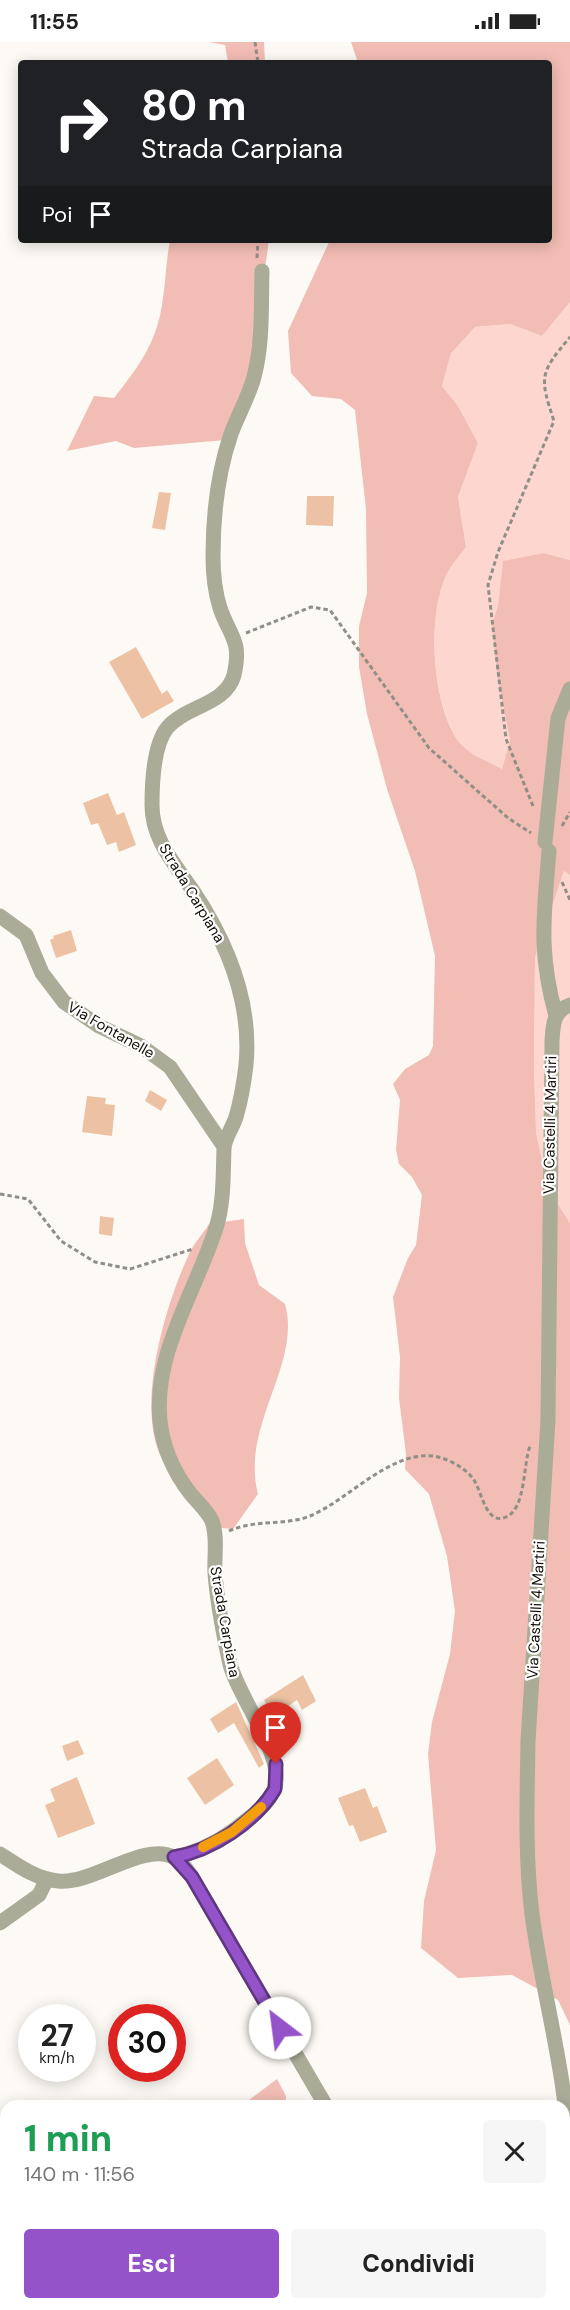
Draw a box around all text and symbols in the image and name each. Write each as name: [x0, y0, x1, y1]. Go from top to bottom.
text: 11:55: [30, 7, 79, 36]
text: 80 m: [141, 78, 247, 133]
icon: right: [42, 84, 120, 162]
text: Strada Carpiana: [141, 131, 343, 166]
icon: arrive: [84, 198, 117, 231]
text: Poi: [42, 200, 72, 229]
street label: Strada Carpiana: [155, 840, 229, 946]
street label: Via Fontanelle: [64, 997, 158, 1063]
street label: Via Castelli 4 Martiri: [539, 1056, 561, 1194]
street label: Via Castelli 4 Martiri: [522, 1540, 550, 1680]
street label: Strada Carpiana: [205, 1565, 245, 1679]
pin: [250, 1702, 301, 1764]
icon: arrive: [259, 1711, 292, 1744]
position arrow: [248, 1996, 312, 2060]
speed limit sign: 30: [108, 2004, 186, 2082]
text: 27: [40, 2016, 74, 2055]
text: km/h: [39, 2048, 75, 2068]
text: 1 min: [24, 2115, 112, 2162]
button: close: [483, 2120, 546, 2183]
text: 140 m · 11:56: [24, 2161, 135, 2187]
button: Esci: [24, 2229, 279, 2298]
button: Condividi: [291, 2229, 546, 2298]

